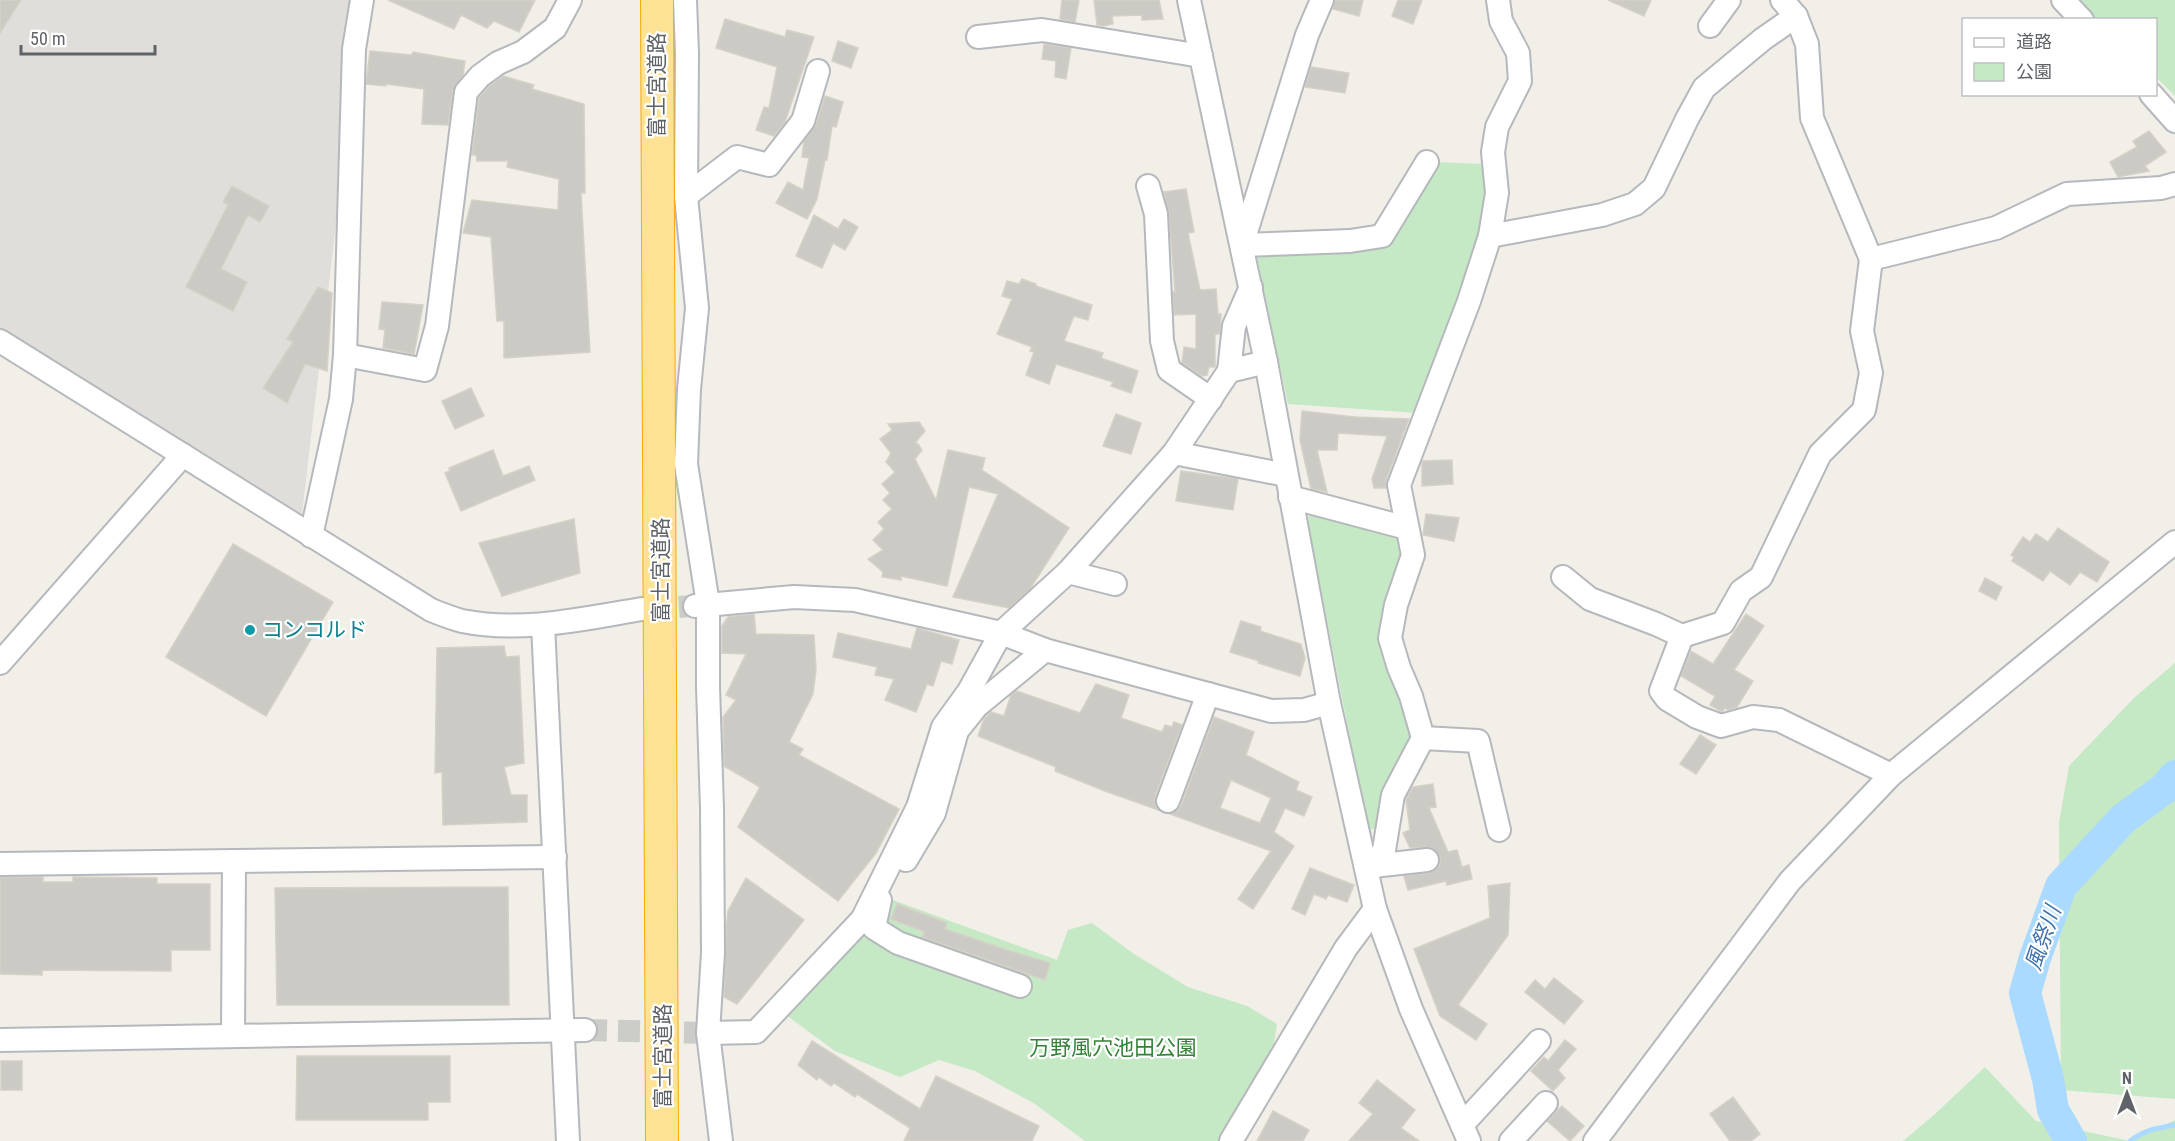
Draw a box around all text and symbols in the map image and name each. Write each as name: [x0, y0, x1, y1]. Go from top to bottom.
scale bar: [21, 18, 154, 56]
legend: [1962, 18, 2157, 96]
text: 50 m: [30, 28, 65, 49]
text: 道路: [2016, 31, 2052, 52]
street label: 富士宮道路: [645, 33, 669, 138]
text: 公園: [2016, 61, 2052, 82]
street label: 富士宮道路: [649, 518, 673, 623]
place label: コンコルド: [262, 618, 367, 642]
marker: コンコルド: [243, 623, 257, 637]
water label: 風祭川: [2020, 901, 2066, 973]
street label: 富士宮道路: [651, 1004, 675, 1109]
park label: 万野風穴池田公園: [1029, 1036, 1197, 1060]
north arrow: [2097, 1063, 2157, 1123]
text: N: [2122, 1069, 2132, 1088]

